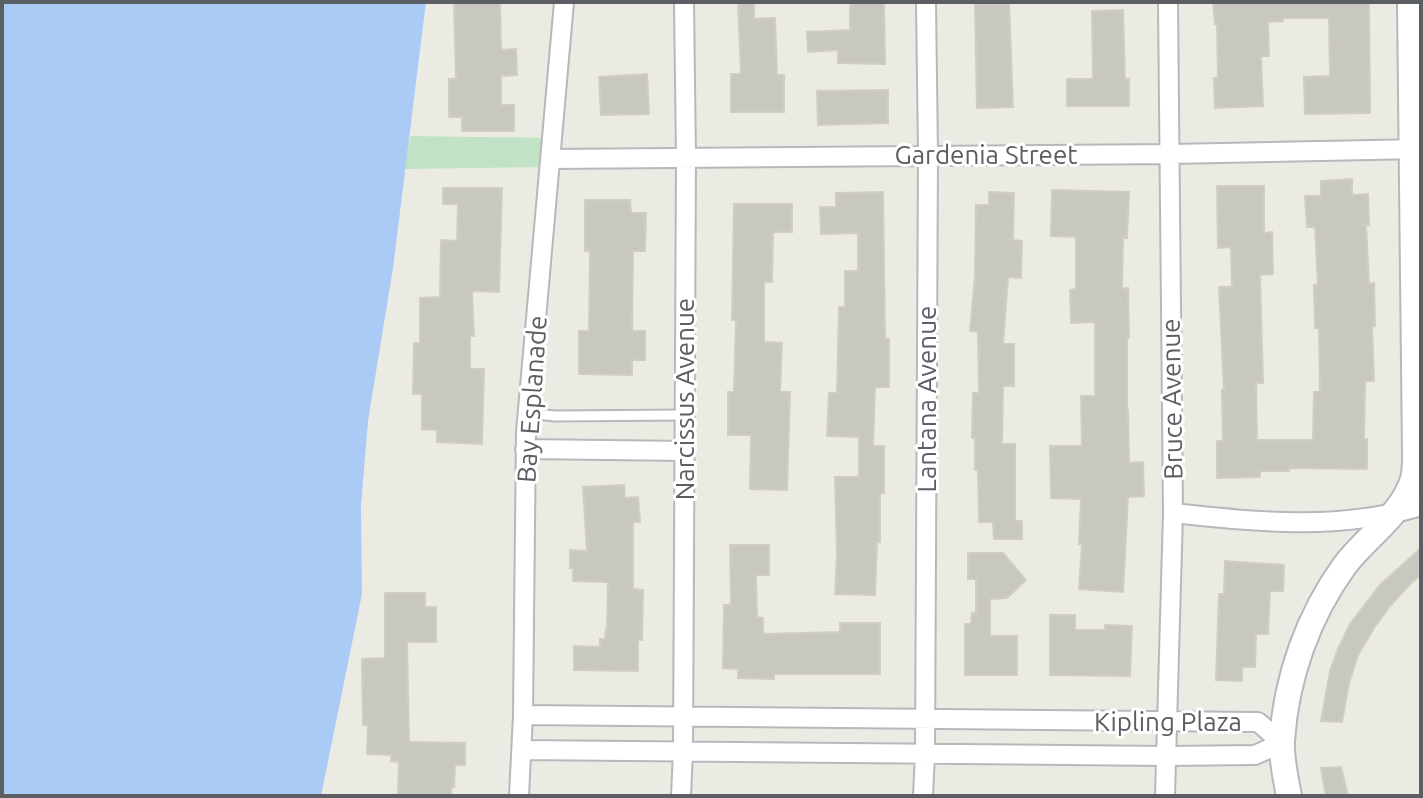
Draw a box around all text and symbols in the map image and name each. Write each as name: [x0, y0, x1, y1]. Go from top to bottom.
street label: Gardenia Street: [894, 140, 1078, 169]
street label: Narcissus Avenue: [670, 298, 699, 500]
street label: Lantana Avenue: [912, 306, 941, 492]
street label: Bay Esplanade: [511, 314, 552, 483]
street label: Bruce Avenue: [1156, 318, 1187, 480]
street label: Kipling Plaza: [1094, 707, 1242, 736]

